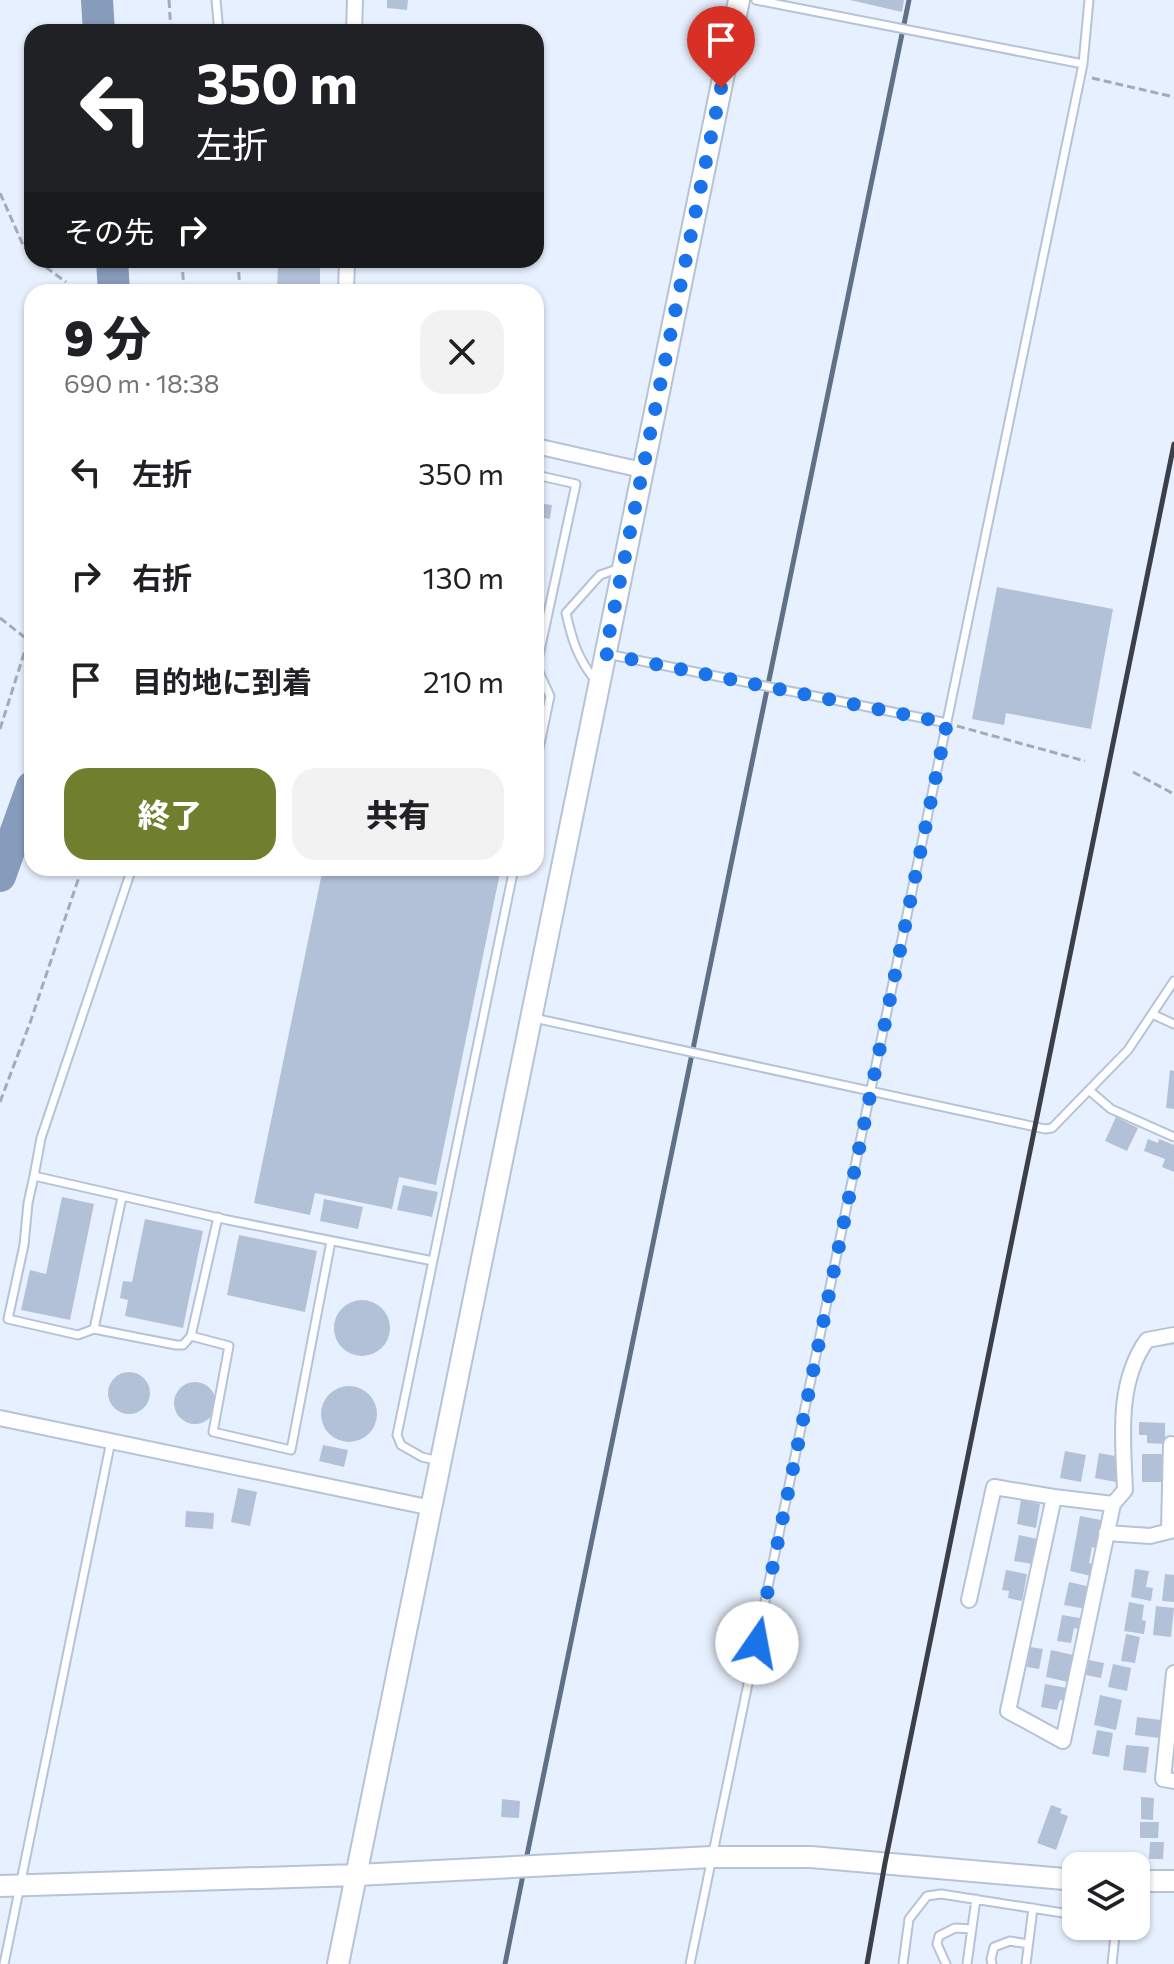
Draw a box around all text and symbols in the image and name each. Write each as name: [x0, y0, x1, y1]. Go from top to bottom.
pin: [687, 6, 755, 88]
icon: arrive: [699, 18, 743, 62]
text: 350 m: [196, 47, 358, 116]
icon: left: [64, 56, 168, 160]
text: 左折: [196, 121, 268, 165]
icon: right: [170, 208, 214, 252]
text: その先: [64, 212, 154, 249]
text: 9 分: [64, 307, 151, 366]
button: close: [420, 310, 504, 394]
text: 690 m · 18:38: [64, 367, 220, 398]
icon: left: [64, 450, 108, 494]
text: 左折: [132, 454, 192, 491]
text: 350 m: [418, 454, 504, 491]
icon: right: [64, 554, 108, 598]
text: 右折: [132, 558, 192, 595]
text: 130 m: [423, 558, 504, 595]
icon: arrive: [64, 658, 108, 702]
text: 目的地に到着: [132, 662, 312, 699]
text: 210 m: [423, 662, 504, 699]
button: 終了: [64, 768, 276, 860]
button: 共有: [292, 768, 504, 860]
position arrow: [715, 1601, 799, 1685]
map controls: [1062, 1852, 1150, 1940]
button: layers: [1062, 1852, 1150, 1940]

